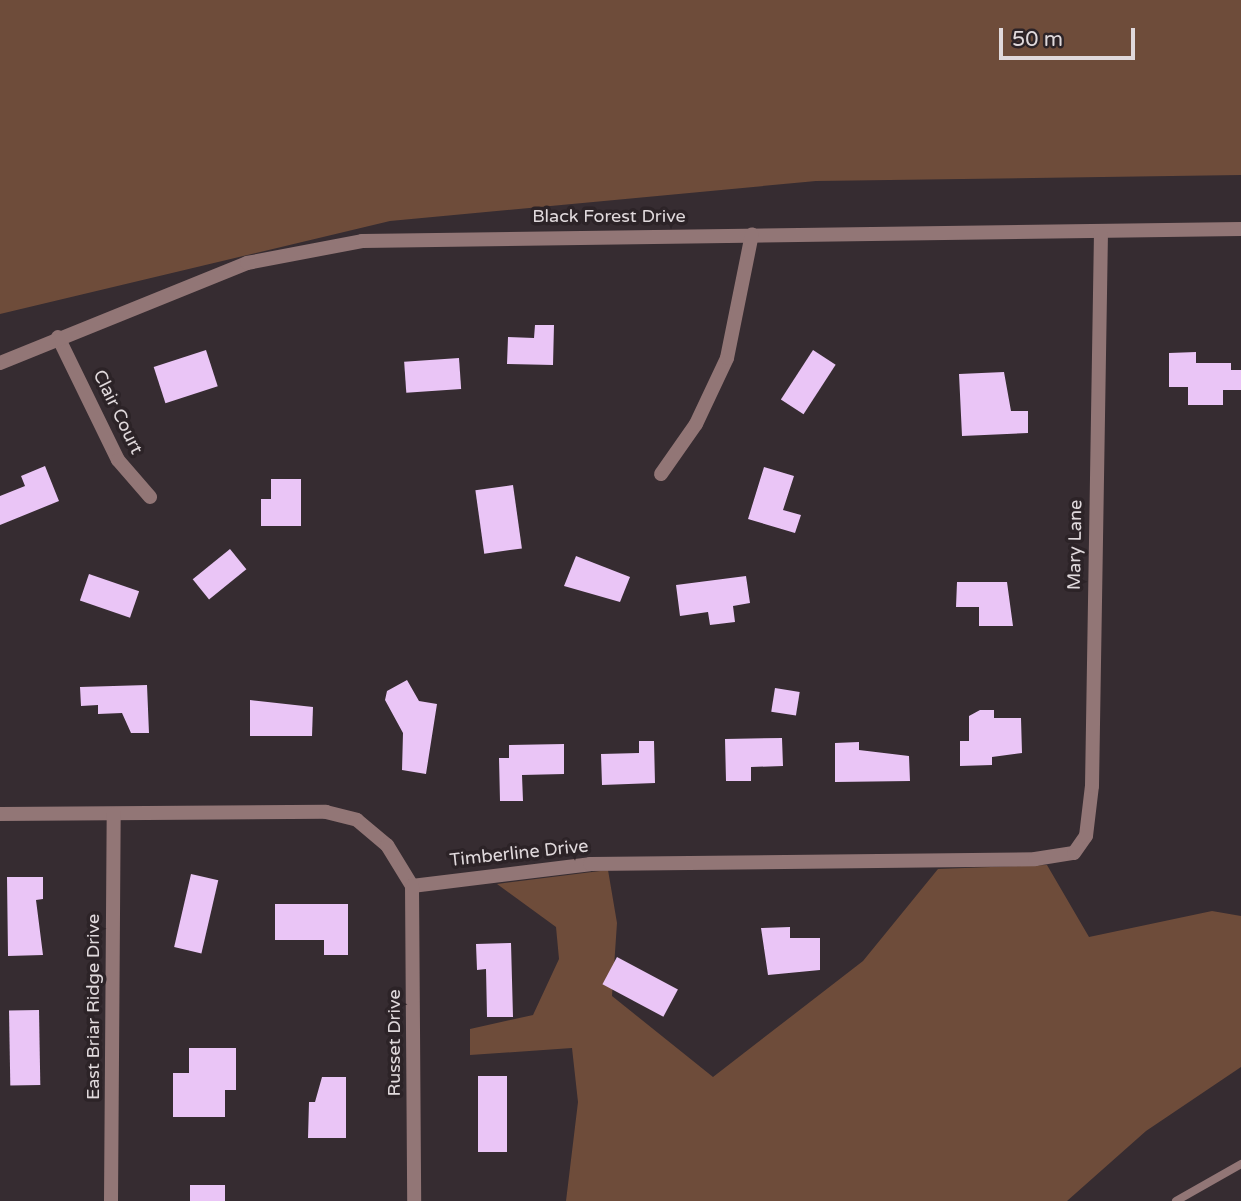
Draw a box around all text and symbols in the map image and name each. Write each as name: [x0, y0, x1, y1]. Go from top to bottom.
scale bar: [1003, 14, 1140, 58]
text: 50 m: [1012, 27, 1063, 52]
street label: Black Forest Drive: [532, 205, 686, 227]
street label: Clair Court: [88, 366, 148, 458]
street label: Mary Lane: [1063, 500, 1087, 590]
street label: Timberline Drive: [449, 835, 589, 871]
street label: East Briar Ridge Drive: [82, 914, 104, 1100]
street label: Russet Drive: [383, 989, 405, 1097]

